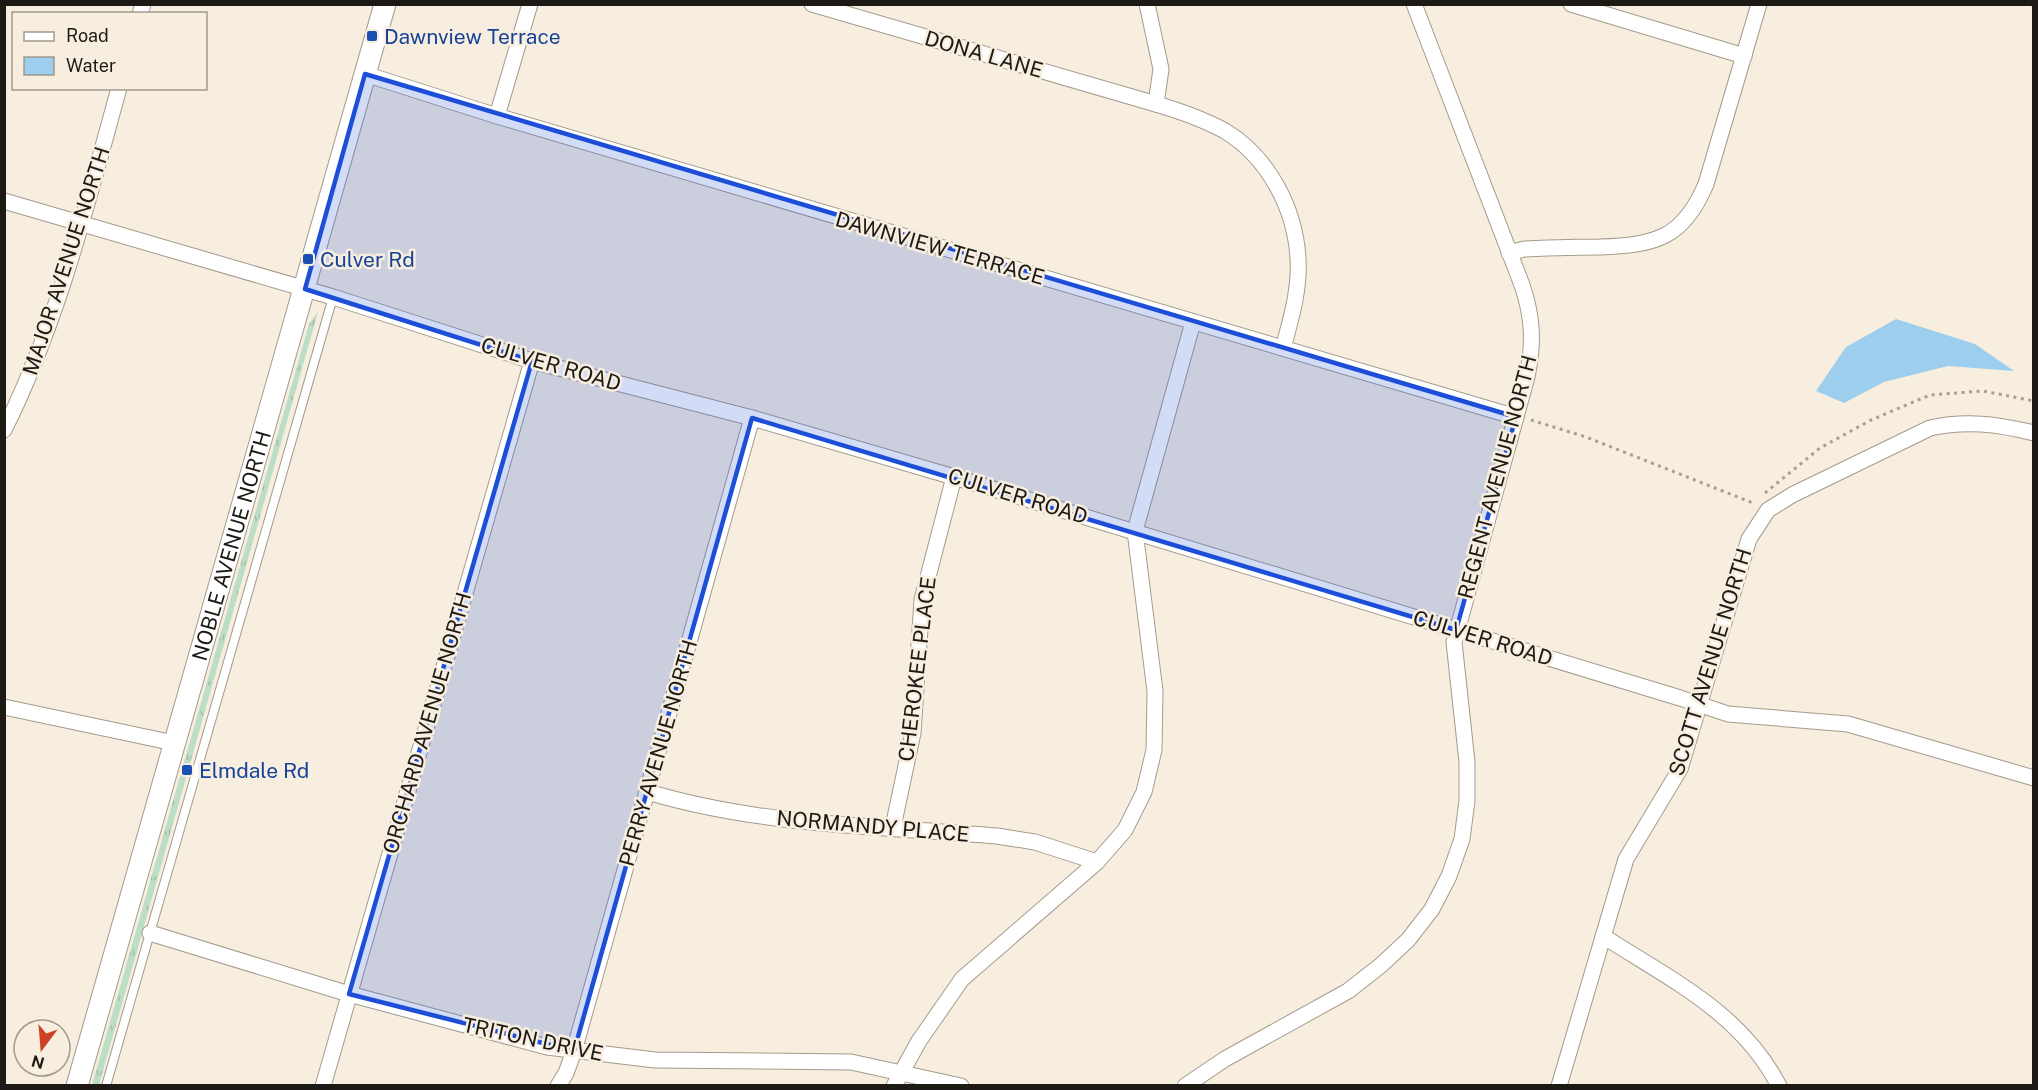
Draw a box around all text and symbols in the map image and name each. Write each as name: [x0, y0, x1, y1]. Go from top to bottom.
legend: [12, 12, 207, 90]
place label: Dawnview Terrace: [384, 24, 561, 49]
text: Road: [66, 25, 109, 46]
street label: DONA LANE: [922, 25, 1046, 83]
marker: Dawnview Terrace: [365, 29, 379, 43]
text: Water: [66, 55, 116, 76]
street label: MAJOR AVENUE NORTH: [17, 144, 115, 378]
street label: DAWNVIEW TERRACE: [833, 206, 1047, 290]
place label: Culver Rd: [320, 247, 415, 272]
marker: Culver Rd: [301, 252, 315, 266]
street label: CULVER ROAD: [478, 332, 624, 396]
street label: REGENT AVENUE NORTH: [1452, 352, 1542, 602]
street label: NOBLE AVENUE NORTH: [186, 428, 275, 663]
street label: CULVER ROAD: [945, 463, 1091, 529]
street label: SCOTT AVENUE NORTH: [1663, 545, 1757, 779]
street label: CHEROKEE PLACE: [893, 575, 941, 763]
street label: ORCHARD AVENUE NORTH: [378, 589, 476, 857]
street label: CULVER ROAD: [1410, 605, 1556, 671]
street label: PERRY AVENUE NORTH: [614, 637, 702, 869]
place label: Elmdale Rd: [199, 758, 309, 783]
marker: Elmdale Rd: [180, 763, 194, 777]
street label: NORMANDY PLACE: [776, 805, 970, 847]
street label: TRITON DRIVE: [460, 1012, 606, 1066]
north arrow: [12, 1018, 72, 1078]
text: N: [29, 1051, 47, 1073]

